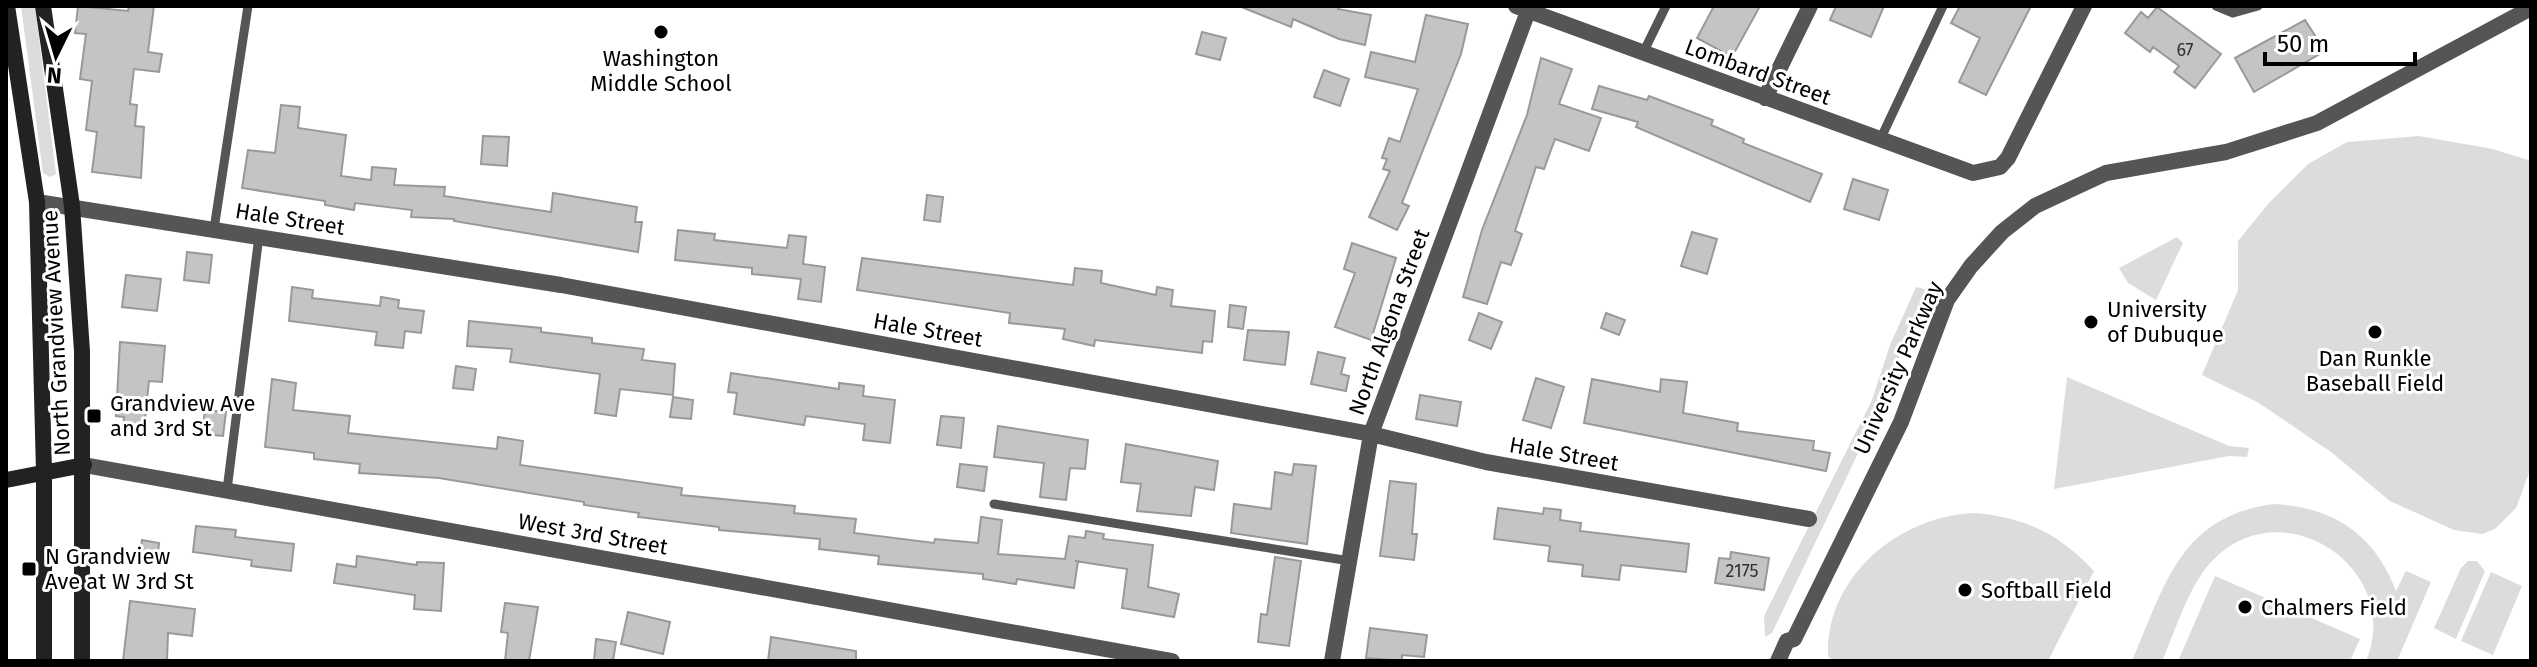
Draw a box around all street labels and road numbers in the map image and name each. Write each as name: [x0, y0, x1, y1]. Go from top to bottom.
street label: Lombard Street: [1681, 33, 1835, 111]
street label: Hale Street: [233, 197, 347, 241]
street label: North Grandview Avenue: [36, 209, 76, 457]
street label: North Algona Street: [1343, 225, 1435, 419]
street label: University Parkway: [1848, 277, 1948, 459]
street label: Hale Street: [871, 307, 985, 353]
street label: Hale Street: [1507, 431, 1621, 477]
street label: West 3rd Street: [516, 508, 670, 560]

